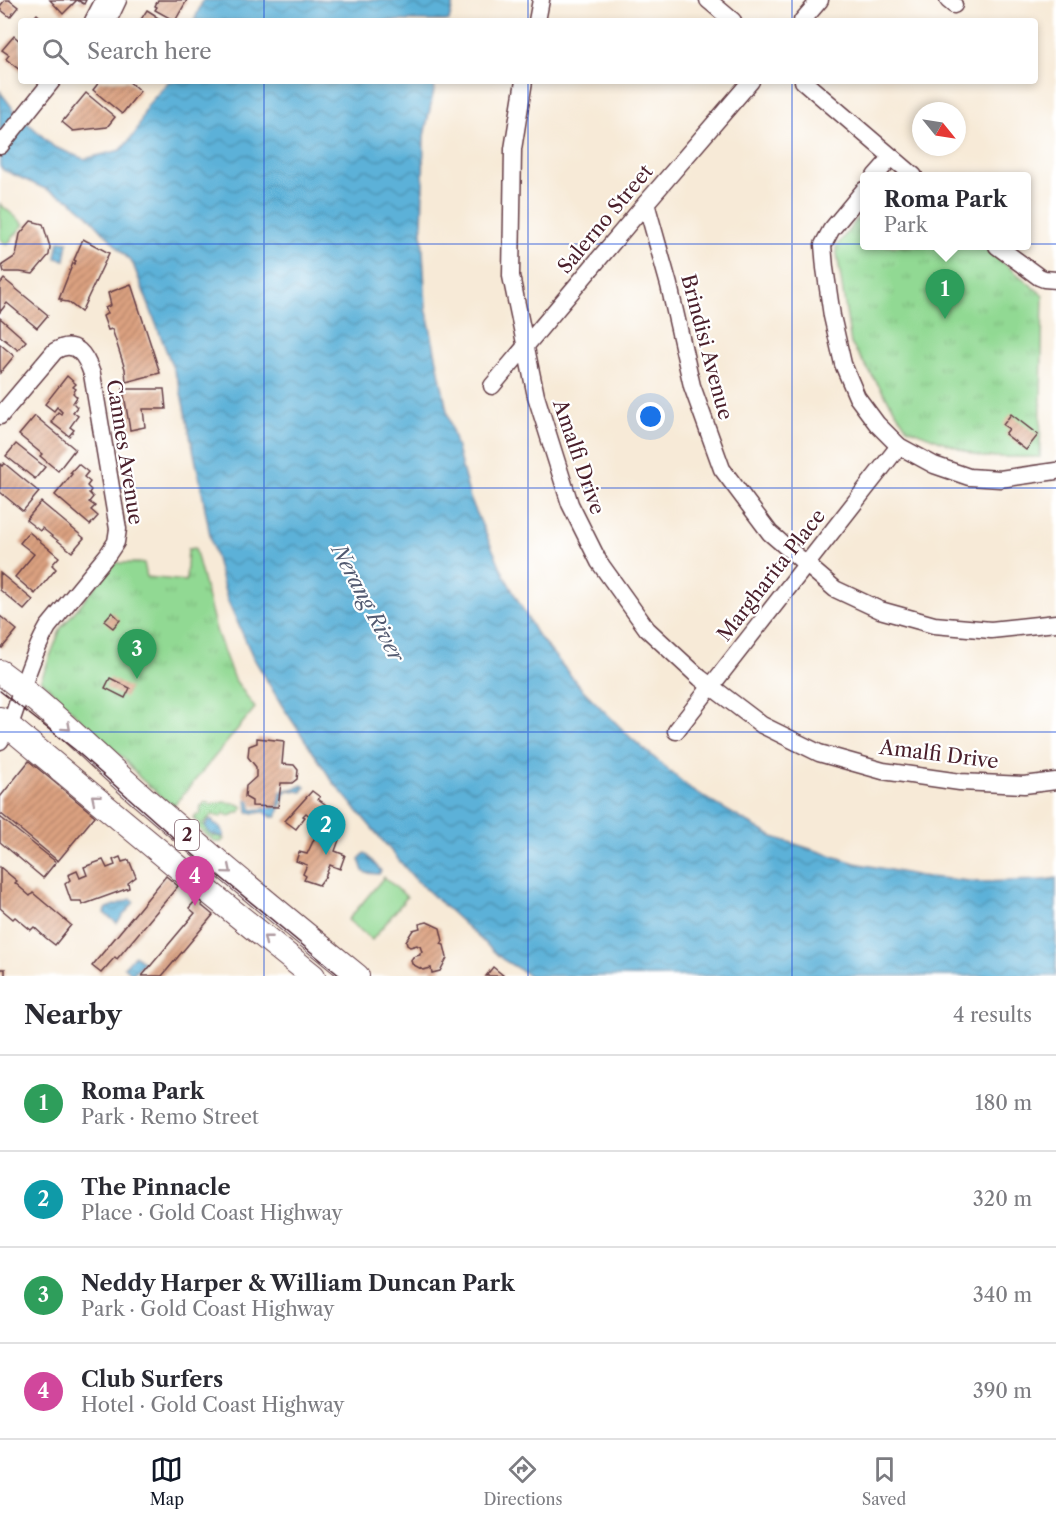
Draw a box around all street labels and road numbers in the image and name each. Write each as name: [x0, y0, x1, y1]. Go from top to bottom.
street label: Salerno Street: [552, 160, 658, 278]
street label: Brindisi Avenue: [676, 272, 738, 422]
street label: Cannes Avenue: [102, 378, 148, 526]
street label: Amalfi Drive: [548, 395, 610, 518]
street label: Margharita Place: [712, 504, 830, 646]
street label: Amalfi Drive: [877, 735, 1000, 773]
road number: 2: [175, 820, 199, 850]

